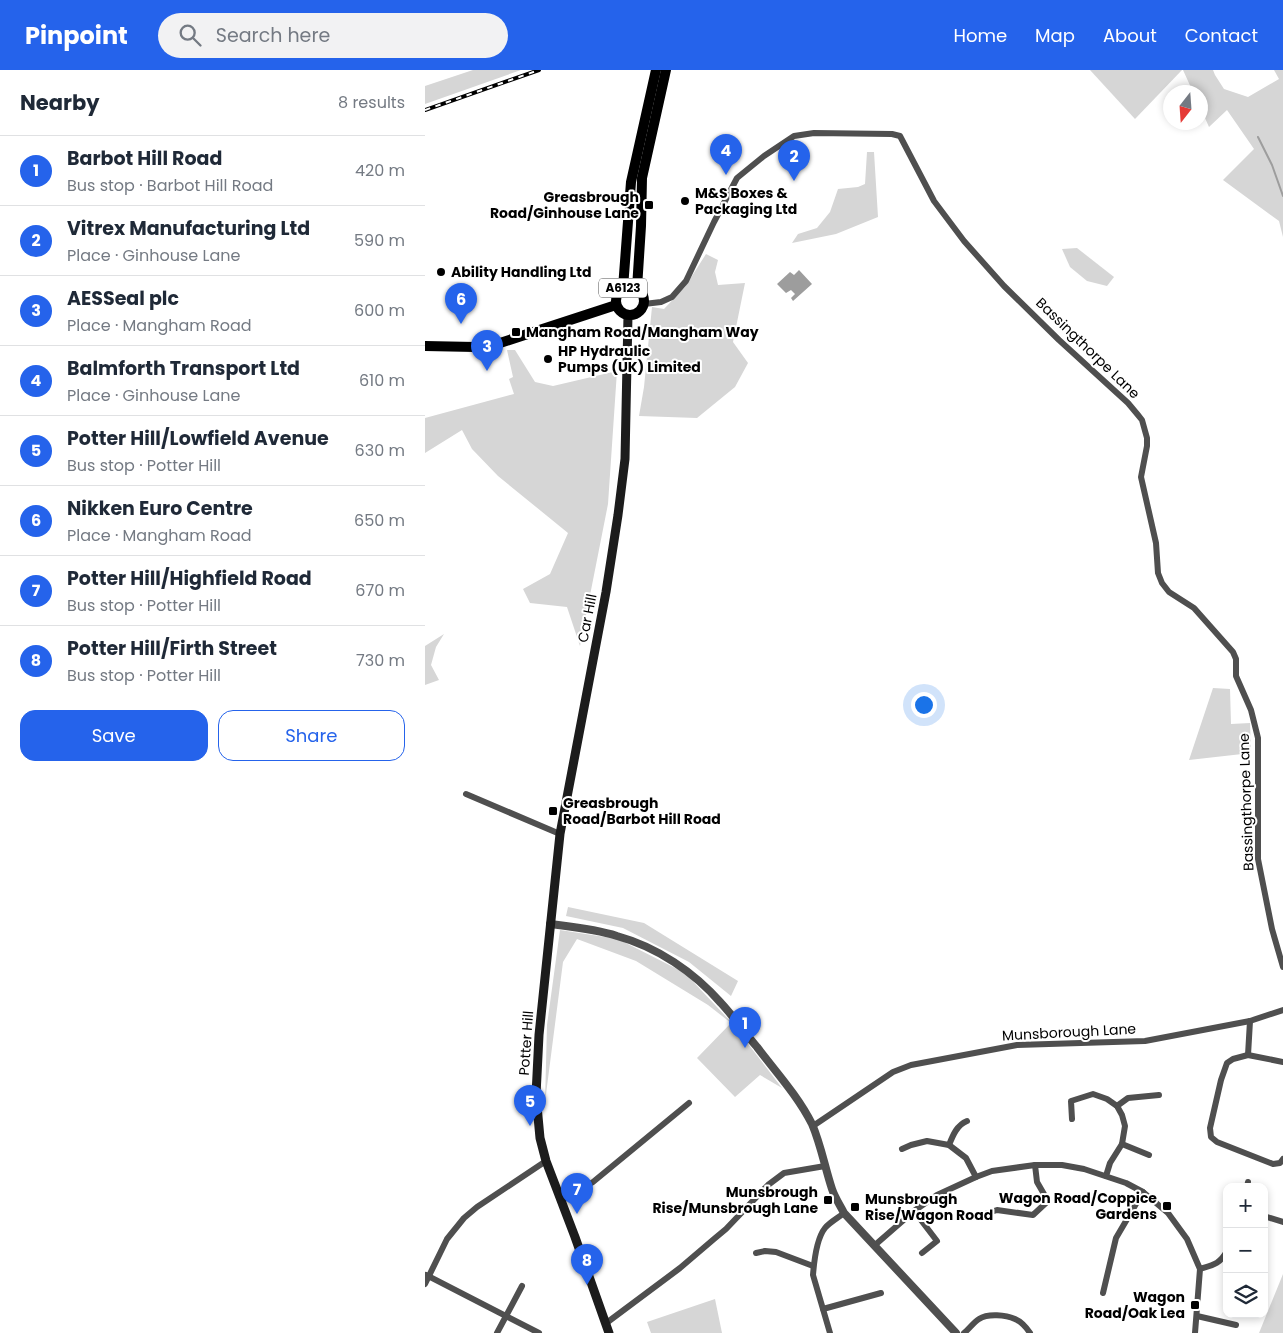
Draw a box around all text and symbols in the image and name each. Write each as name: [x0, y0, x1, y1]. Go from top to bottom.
search box: [158, 13, 508, 58]
text: Pinpoint: [25, 19, 128, 52]
icon: search: [176, 21, 204, 49]
text: Search here: [216, 22, 330, 49]
text: Home: [953, 23, 1007, 48]
text: Map: [1035, 23, 1075, 48]
text: About: [1103, 23, 1157, 48]
text: Contact: [1185, 23, 1258, 48]
north arrow: [1163, 85, 1208, 130]
text: Nearby: [20, 88, 100, 117]
text: 8 results: [338, 91, 405, 114]
pin: 4: [710, 134, 742, 175]
pin: 2: [778, 140, 810, 181]
text: Barbot Hill Road: [67, 145, 222, 172]
text: 1: [33, 159, 39, 182]
text: 420 m: [355, 159, 405, 182]
text: Bus stop · Barbot Hill Road: [67, 174, 273, 197]
place label: M&S Boxes & Packaging Ltd: [695, 183, 797, 219]
place label: Greasbrough Road/Ginhouse Lane: [490, 187, 639, 223]
marker: M&S Boxes & Packaging Ltd: [679, 195, 691, 207]
marker: Greasbrough Road/Ginhouse Lane: [643, 199, 655, 211]
text: Vitrex Manufacturing Ltd: [67, 215, 310, 242]
text: 2: [31, 229, 41, 252]
text: 590 m: [354, 229, 405, 252]
text: Place · Ginhouse Lane: [67, 244, 240, 267]
place label: Ability Handling Ltd: [451, 262, 591, 282]
marker: Ability Handling Ltd: [435, 266, 447, 278]
road number: A6123: [599, 278, 647, 298]
pin: 6: [445, 283, 477, 324]
text: AESSeal plc: [67, 285, 179, 312]
street label: Bassingthorpe Lane: [1031, 293, 1145, 403]
text: 3: [31, 299, 41, 322]
text: 600 m: [354, 299, 405, 322]
text: Place · Mangham Road: [67, 314, 252, 337]
place label: Mangham Road/Mangham Way: [526, 322, 759, 342]
marker: Mangham Road/Mangham Way: [510, 326, 522, 338]
pin: 3: [471, 330, 503, 371]
place label: HP Hydraulic Pumps (UK) Limited: [558, 341, 701, 377]
marker: HP Hydraulic Pumps (UK) Limited: [542, 353, 554, 365]
text: Balmforth Transport Ltd: [67, 355, 300, 382]
text: 4: [31, 369, 41, 392]
text: 610 m: [359, 369, 405, 392]
text: Place · Ginhouse Lane: [67, 384, 240, 407]
text: Potter Hill/Lowfield Avenue: [67, 425, 329, 452]
text: 5: [31, 439, 41, 462]
text: 630 m: [355, 439, 405, 462]
text: Bus stop · Potter Hill: [67, 454, 221, 477]
text: Nikken Euro Centre: [67, 495, 253, 522]
text: 6: [31, 509, 41, 532]
text: 650 m: [354, 509, 405, 532]
text: Place · Mangham Road: [67, 524, 252, 547]
text: Potter Hill/Highfield Road: [67, 565, 312, 592]
text: 7: [32, 579, 40, 602]
text: 670 m: [355, 579, 405, 602]
street label: Car Hill: [572, 592, 602, 644]
text: Bus stop · Potter Hill: [67, 594, 221, 617]
text: Potter Hill/Firth Street: [67, 635, 277, 662]
text: 8: [31, 649, 41, 672]
text: 730 m: [356, 649, 405, 672]
text: Bus stop · Potter Hill: [67, 664, 221, 687]
your location: [911, 692, 937, 718]
button: Save: [20, 710, 208, 761]
button: Share: [218, 710, 405, 761]
street label: Bassingthorpe Lane: [1234, 732, 1258, 871]
place label: Greasbrough Road/Barbot Hill Road: [563, 793, 721, 829]
marker: Greasbrough Road/Barbot Hill Road: [547, 805, 559, 817]
pin: 1: [729, 1007, 761, 1048]
street label: Potter Hill: [514, 1010, 538, 1076]
street label: Munsborough Lane: [1001, 1018, 1137, 1045]
pin: 5: [514, 1085, 546, 1126]
pin: 7: [561, 1173, 593, 1214]
place label: Munsbrough Rise/Munsbrough Lane: [652, 1182, 818, 1218]
map controls: [1223, 1183, 1268, 1318]
button: +: [1223, 1183, 1268, 1228]
place label: Wagon Road/Coppice Gardens: [999, 1188, 1157, 1224]
place label: Munsbrough Rise/Wagon Road: [865, 1189, 993, 1225]
marker: Munsbrough Rise/Munsbrough Lane: [822, 1194, 834, 1206]
marker: Wagon Road/Coppice Gardens: [1161, 1200, 1173, 1212]
marker: Munsbrough Rise/Wagon Road: [849, 1201, 861, 1213]
button: −: [1223, 1228, 1268, 1273]
pin: 8: [571, 1244, 603, 1285]
button: layers: [1223, 1273, 1268, 1318]
place label: Wagon Road/Oak Lea: [1085, 1287, 1185, 1323]
marker: Wagon Road/Oak Lea: [1189, 1299, 1201, 1311]

